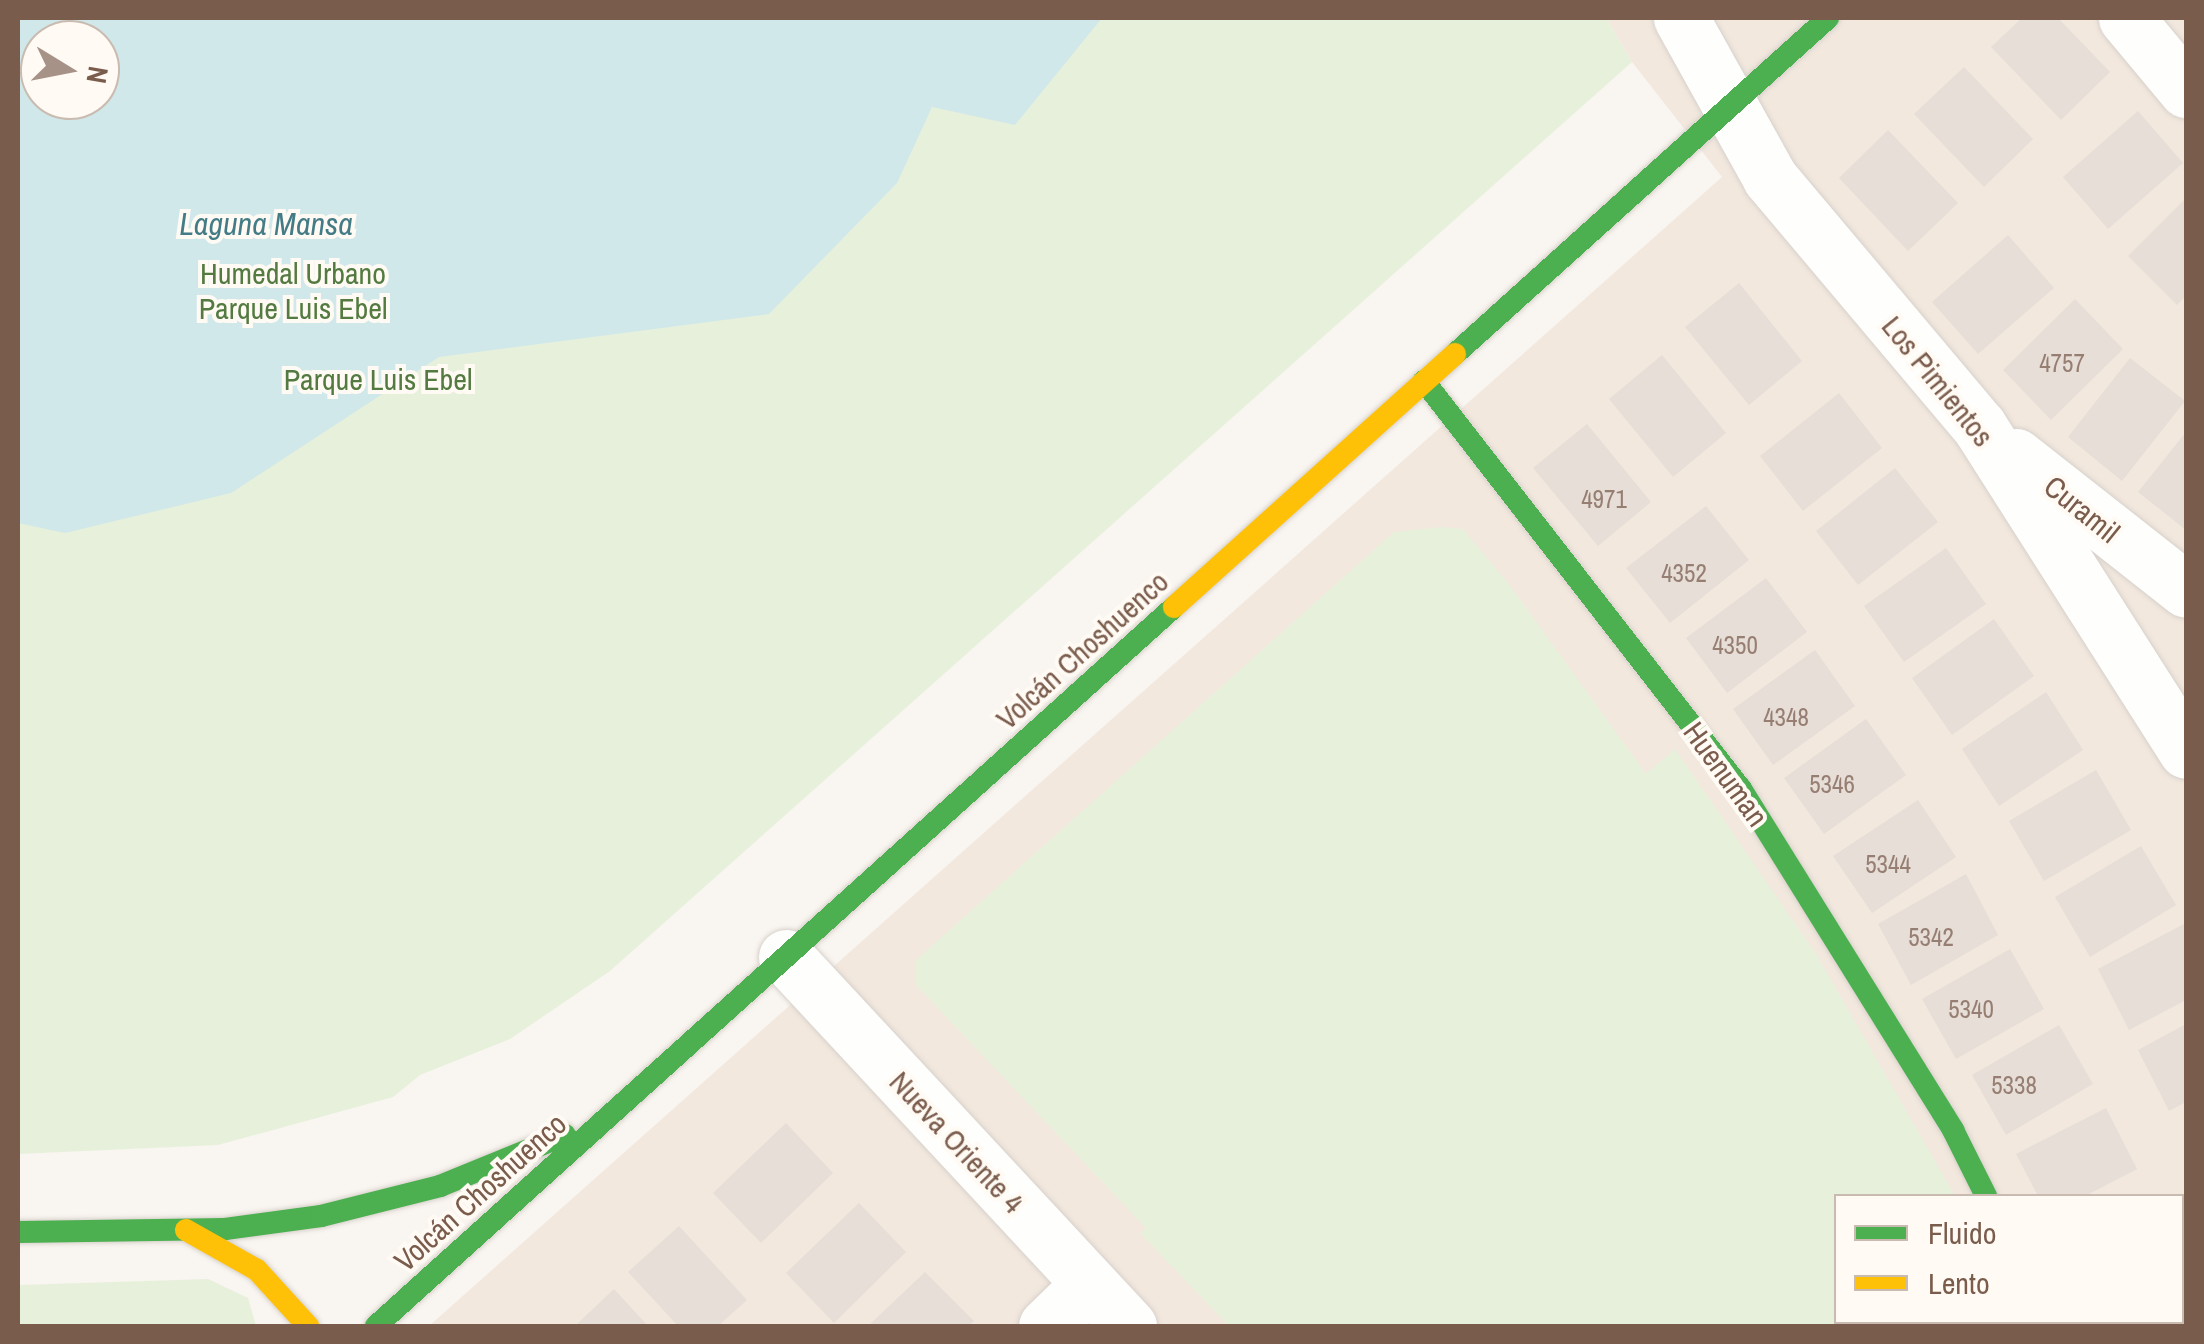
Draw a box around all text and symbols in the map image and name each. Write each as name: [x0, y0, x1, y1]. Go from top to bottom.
north arrow: [20, 20, 120, 120]
text: N: [77, 63, 118, 86]
water label: Laguna Mansa: [179, 205, 353, 243]
park label: Humedal Urbano Parque Luis Ebel: [199, 255, 387, 326]
street label: Los Pimientos: [1875, 309, 2001, 453]
house number: 4757: [2039, 348, 2085, 378]
park label: Parque Luis Ebel: [284, 361, 472, 397]
street label: Curamil: [2037, 468, 2127, 550]
house number: 4971: [1581, 484, 1627, 514]
house number: 4352: [1661, 558, 1707, 588]
street label: Volcán Choshuenco: [989, 563, 1175, 737]
house number: 4350: [1712, 630, 1758, 660]
house number: 4348: [1763, 702, 1809, 732]
street label: Huenuman: [1676, 715, 1776, 833]
house number: 5346: [1809, 769, 1855, 799]
house number: 5344: [1865, 849, 1911, 879]
house number: 5342: [1908, 922, 1954, 952]
house number: 5340: [1948, 994, 1994, 1024]
street label: Nueva Oriente 4: [882, 1064, 1032, 1220]
house number: 5338: [1991, 1070, 2037, 1100]
street label: Volcán Choshuenco: [387, 1105, 573, 1279]
legend: [1834, 1194, 2184, 1324]
text: Fluido: [1928, 1213, 1996, 1253]
text: Lento: [1928, 1263, 1990, 1303]

